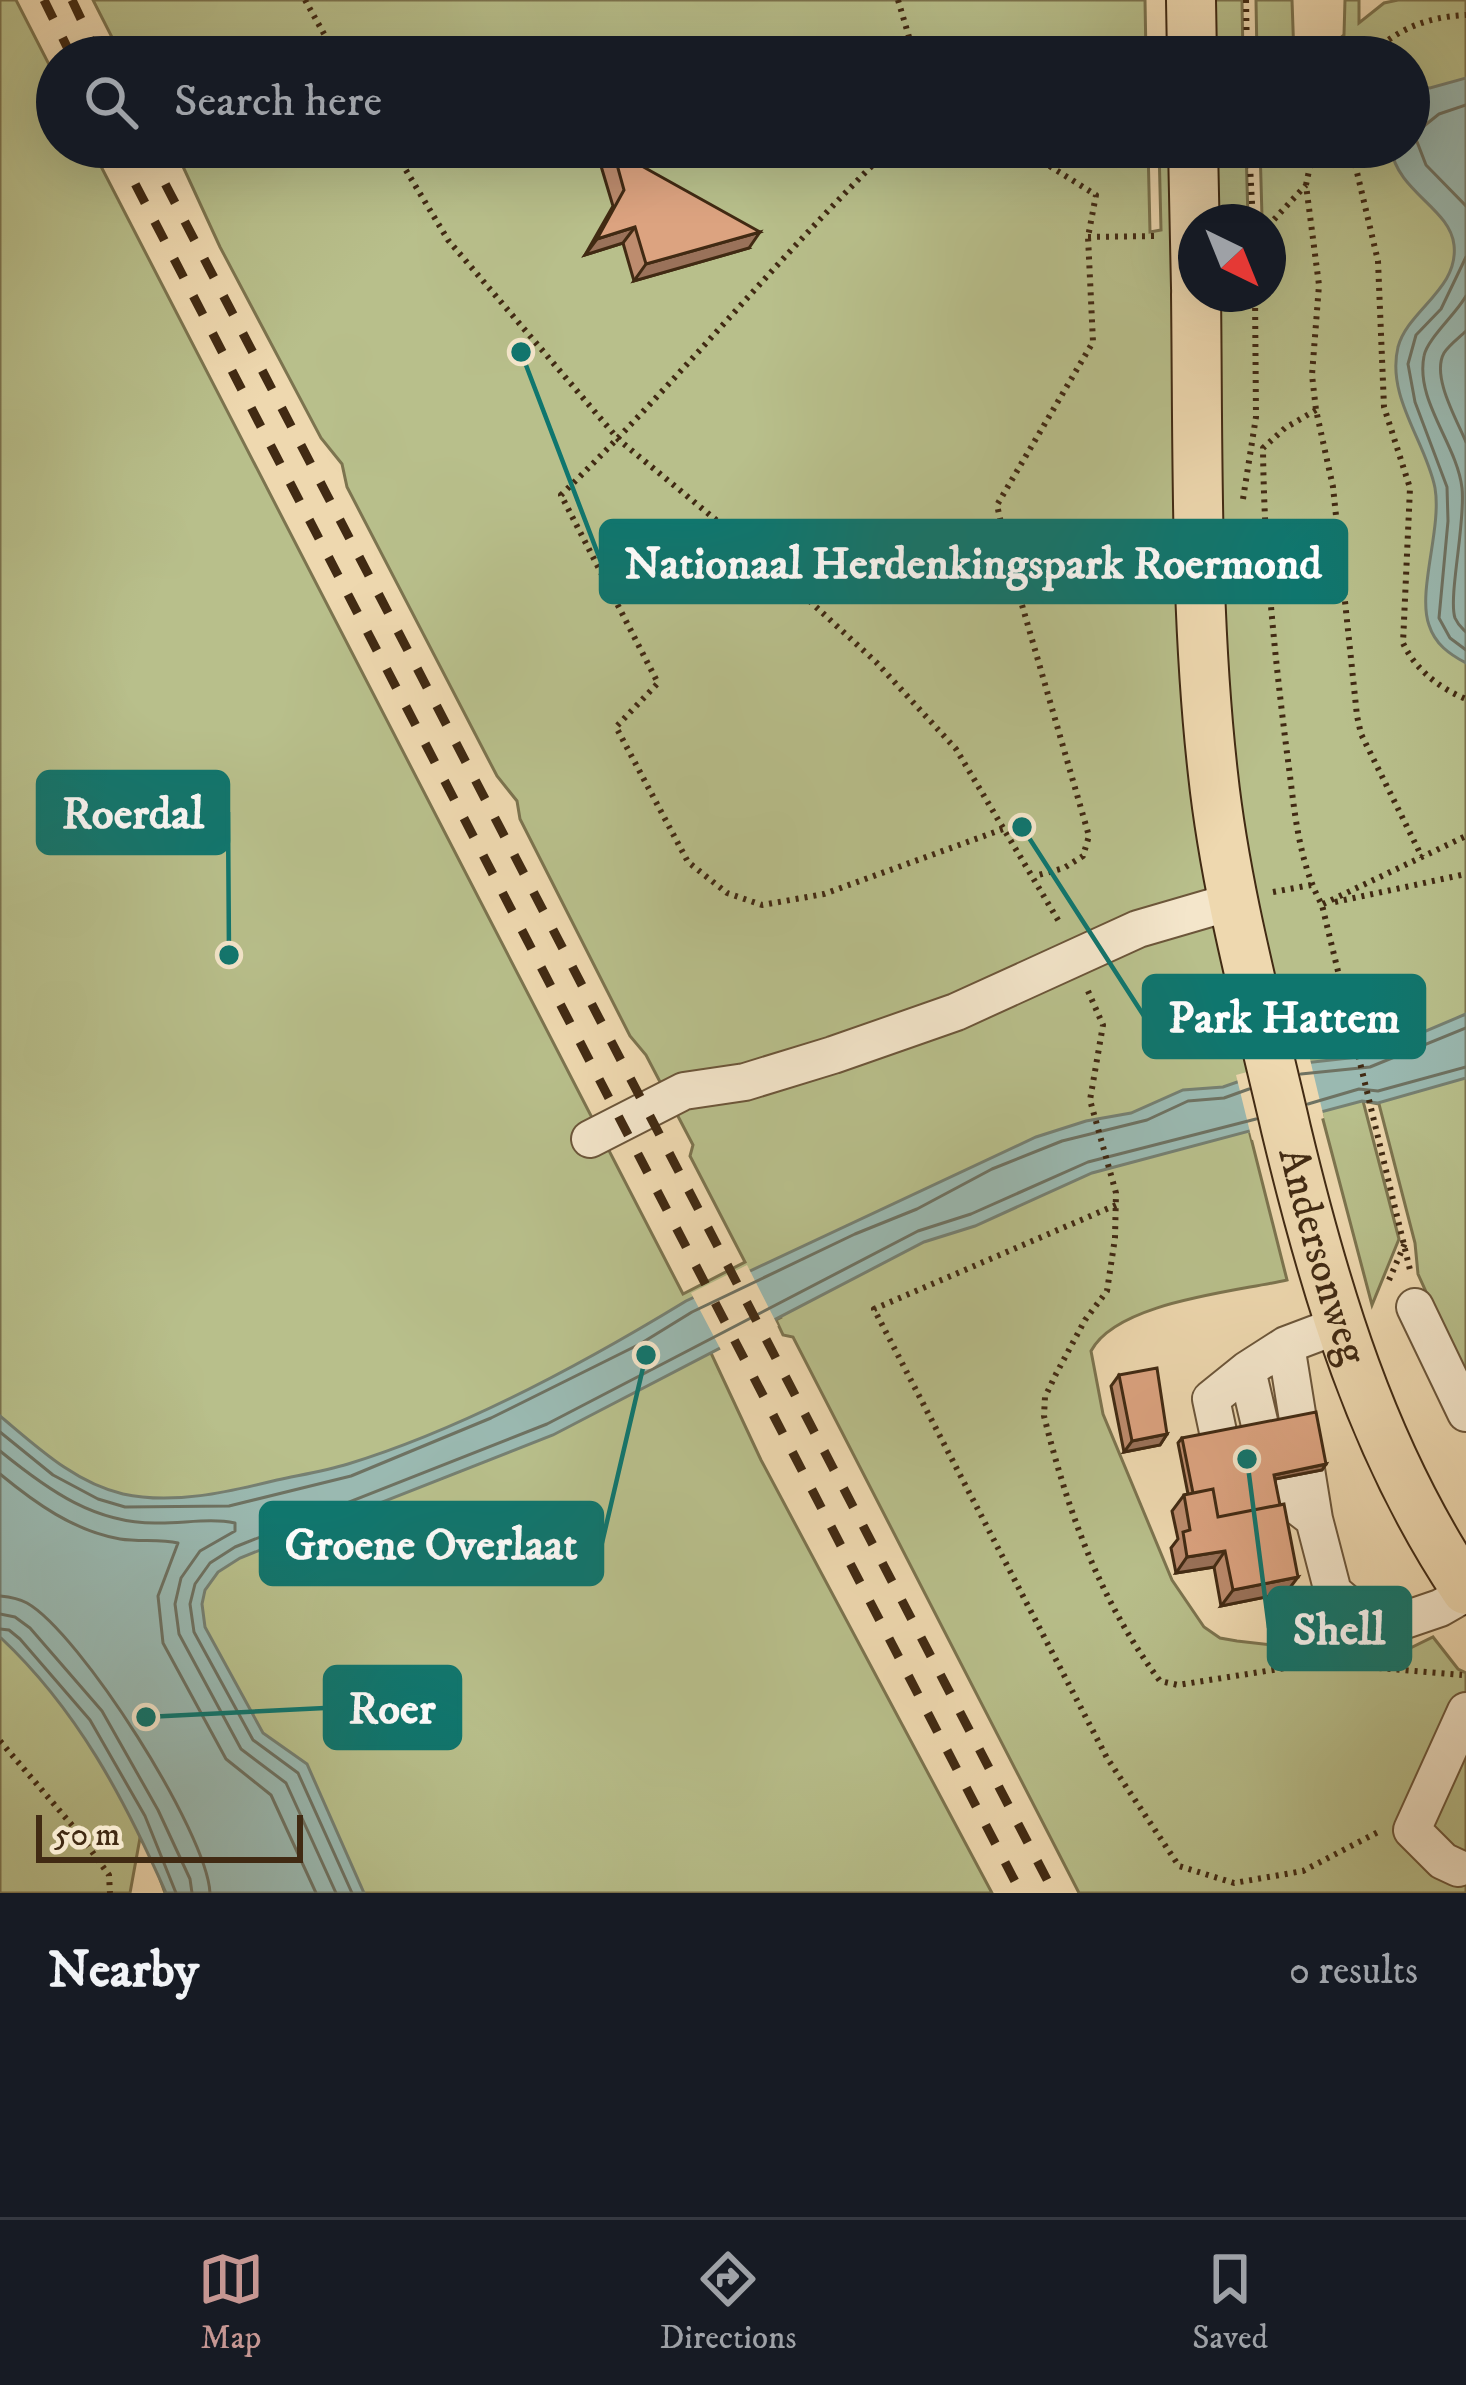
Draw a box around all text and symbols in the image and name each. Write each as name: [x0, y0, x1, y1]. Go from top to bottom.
search box: [36, 36, 1430, 168]
icon: search: [78, 69, 144, 135]
text: Search here: [174, 74, 382, 130]
north arrow: [1178, 204, 1286, 312]
callout: Nationaal Herdenkingspark Roermond: [601, 521, 1346, 602]
text: Nationaal Herdenkingspark Roermond: [624, 537, 1323, 593]
callout: Roerdal: [38, 772, 228, 853]
text: Roerdal: [62, 787, 204, 843]
callout: Park Hattem: [1144, 976, 1424, 1057]
text: Park Hattem: [1168, 991, 1400, 1047]
street label: Andersonweg: [1265, 1142, 1378, 1372]
callout: Groene Overlaat: [261, 1503, 602, 1584]
text: Groene Overlaat: [284, 1518, 578, 1574]
callout: Shell: [1269, 1588, 1410, 1669]
text: Shell: [1293, 1603, 1386, 1659]
callout: Roer: [325, 1667, 460, 1748]
text: Roer: [349, 1682, 437, 1738]
scale bar: [36, 1809, 303, 1862]
text: 50 m: [54, 1815, 120, 1856]
text: Nearby: [48, 1939, 199, 2003]
text: 0 results: [1289, 1947, 1418, 1996]
tab: Map: [198, 2246, 264, 2359]
tab: Directions: [660, 2246, 796, 2359]
tab: Saved: [1192, 2246, 1268, 2359]

